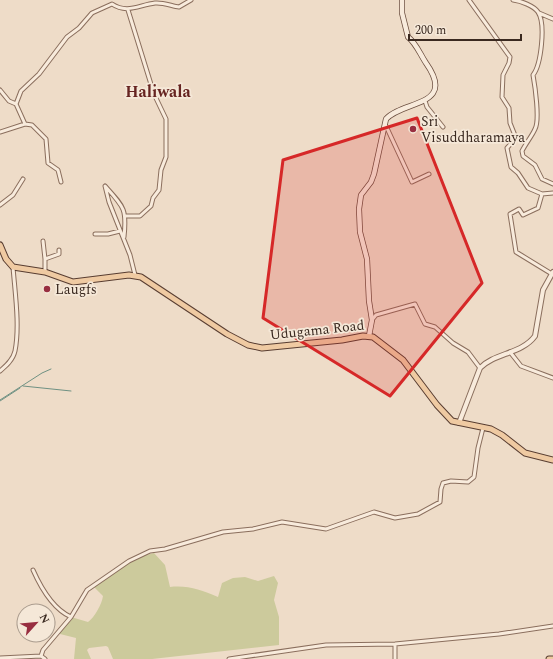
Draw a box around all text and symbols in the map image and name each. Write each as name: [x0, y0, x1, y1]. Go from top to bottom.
scale bar: [409, 16, 521, 42]
text: 200 m: [415, 21, 446, 40]
district label: Haliwala: [125, 80, 192, 104]
place label: Sri Visuddharamaya: [421, 111, 525, 148]
marker: Sri Visuddharamaya: [408, 124, 418, 134]
place label: Laugfs: [55, 279, 97, 300]
marker: Laugfs: [42, 284, 52, 294]
street label: Udugama Road: [269, 315, 365, 345]
north arrow: [16, 603, 56, 643]
text: N: [35, 611, 54, 627]

